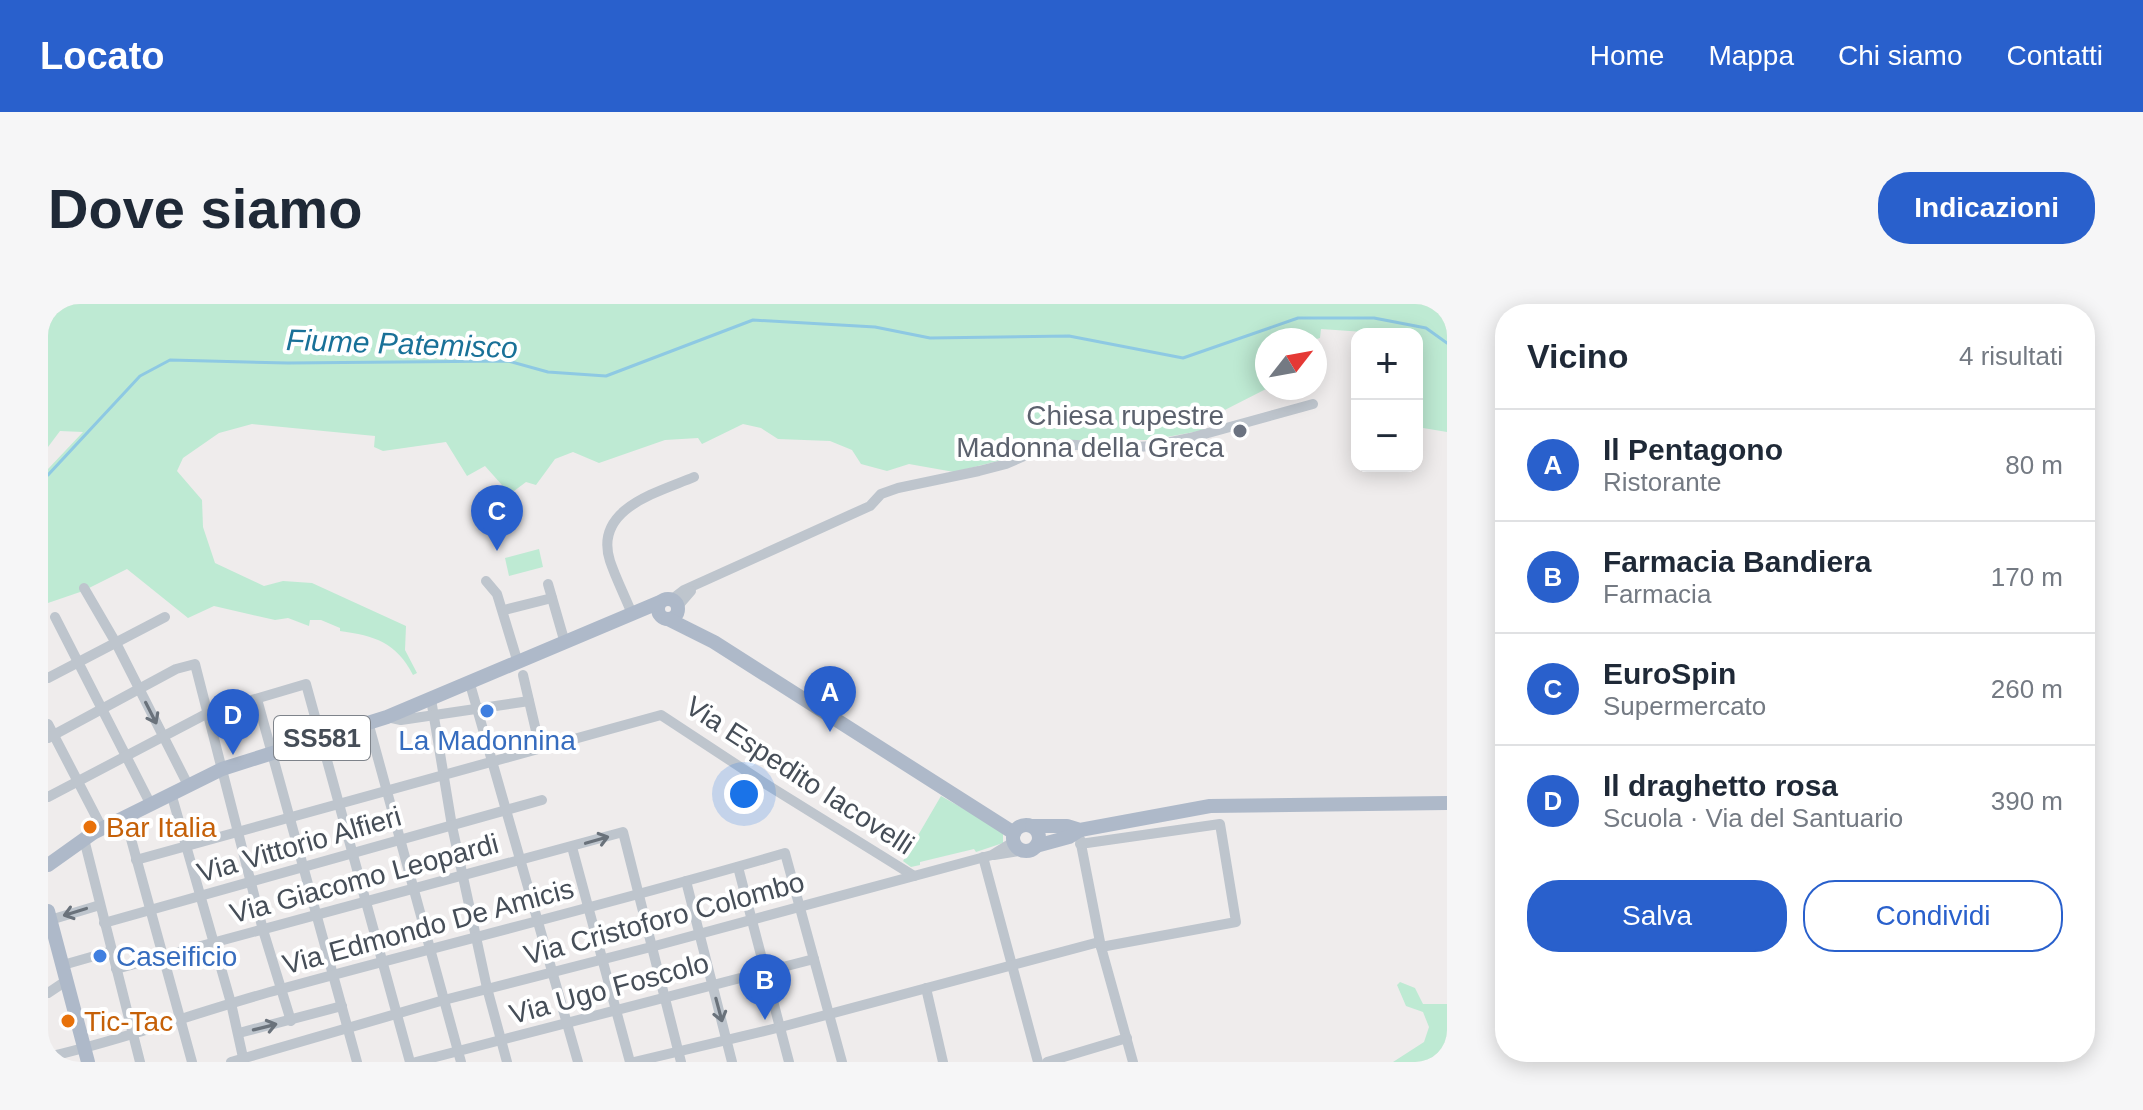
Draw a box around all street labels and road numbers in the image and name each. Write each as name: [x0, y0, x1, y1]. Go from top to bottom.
street label: Via Espedito Iacovelli: [680, 690, 920, 861]
road number: SS581: [274, 716, 370, 760]
street label: Via Vittorio Alfieri: [194, 801, 405, 888]
street label: Via Giacomo Leopardi: [227, 828, 502, 929]
street label: Via Cristoforo Colombo: [521, 866, 808, 971]
street label: Via Edmondo De Amicis: [279, 873, 577, 980]
street label: Via Ugo Foscolo: [506, 947, 712, 1030]

